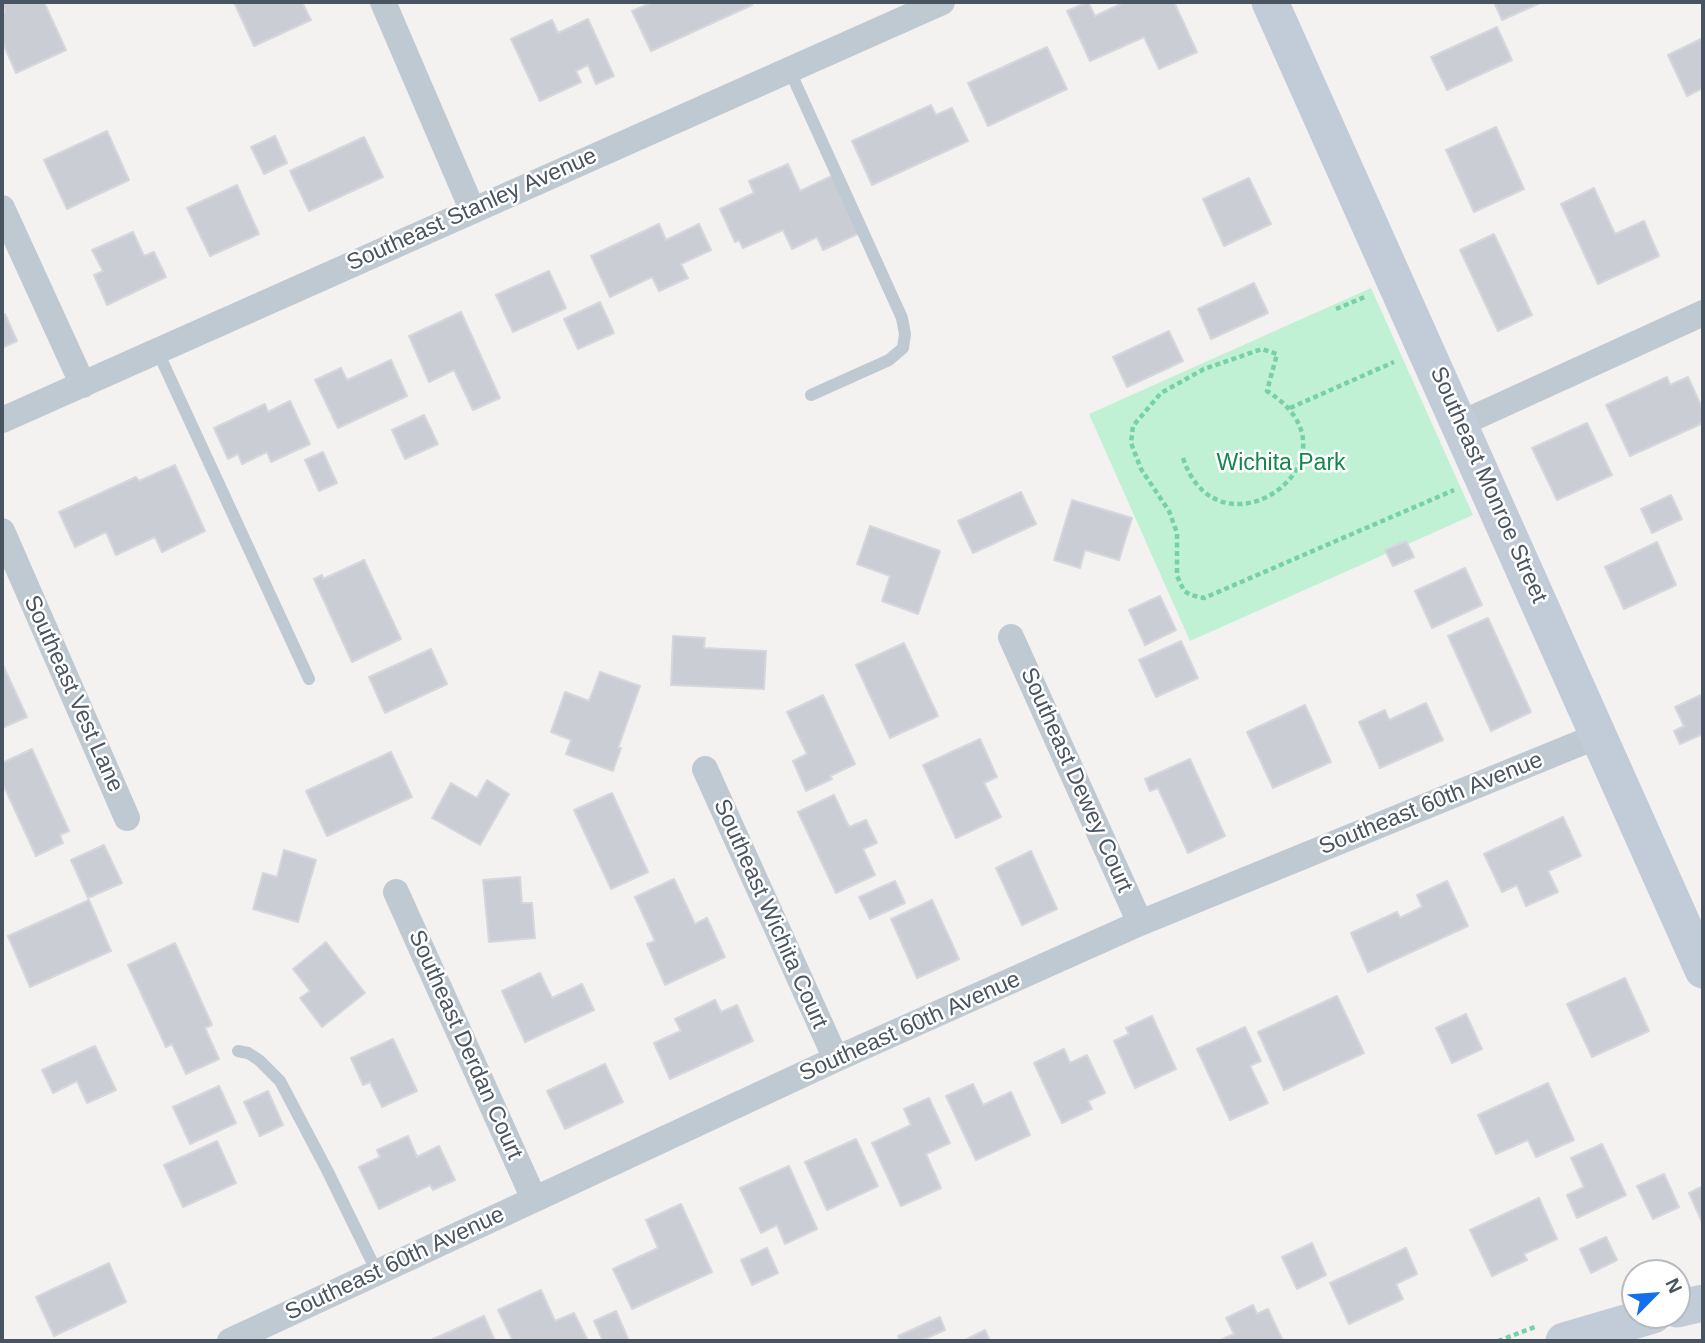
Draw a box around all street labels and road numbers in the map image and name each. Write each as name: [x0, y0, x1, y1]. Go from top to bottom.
street label: Southeast Stanley Avenue: [343, 142, 601, 278]
street label: Southeast Monroe Street: [1423, 363, 1553, 607]
street label: Southeast Vest Lane: [17, 591, 129, 797]
street label: Southeast Dewey Court: [1014, 663, 1138, 897]
street label: Southeast 60th Avenue: [1315, 746, 1547, 862]
street label: Southeast Wichita Court: [707, 795, 833, 1033]
street label: Southeast Derdan Court: [402, 926, 528, 1164]
street label: Southeast 60th Avenue: [795, 966, 1025, 1088]
street label: Southeast 60th Avenue: [281, 1201, 509, 1327]

